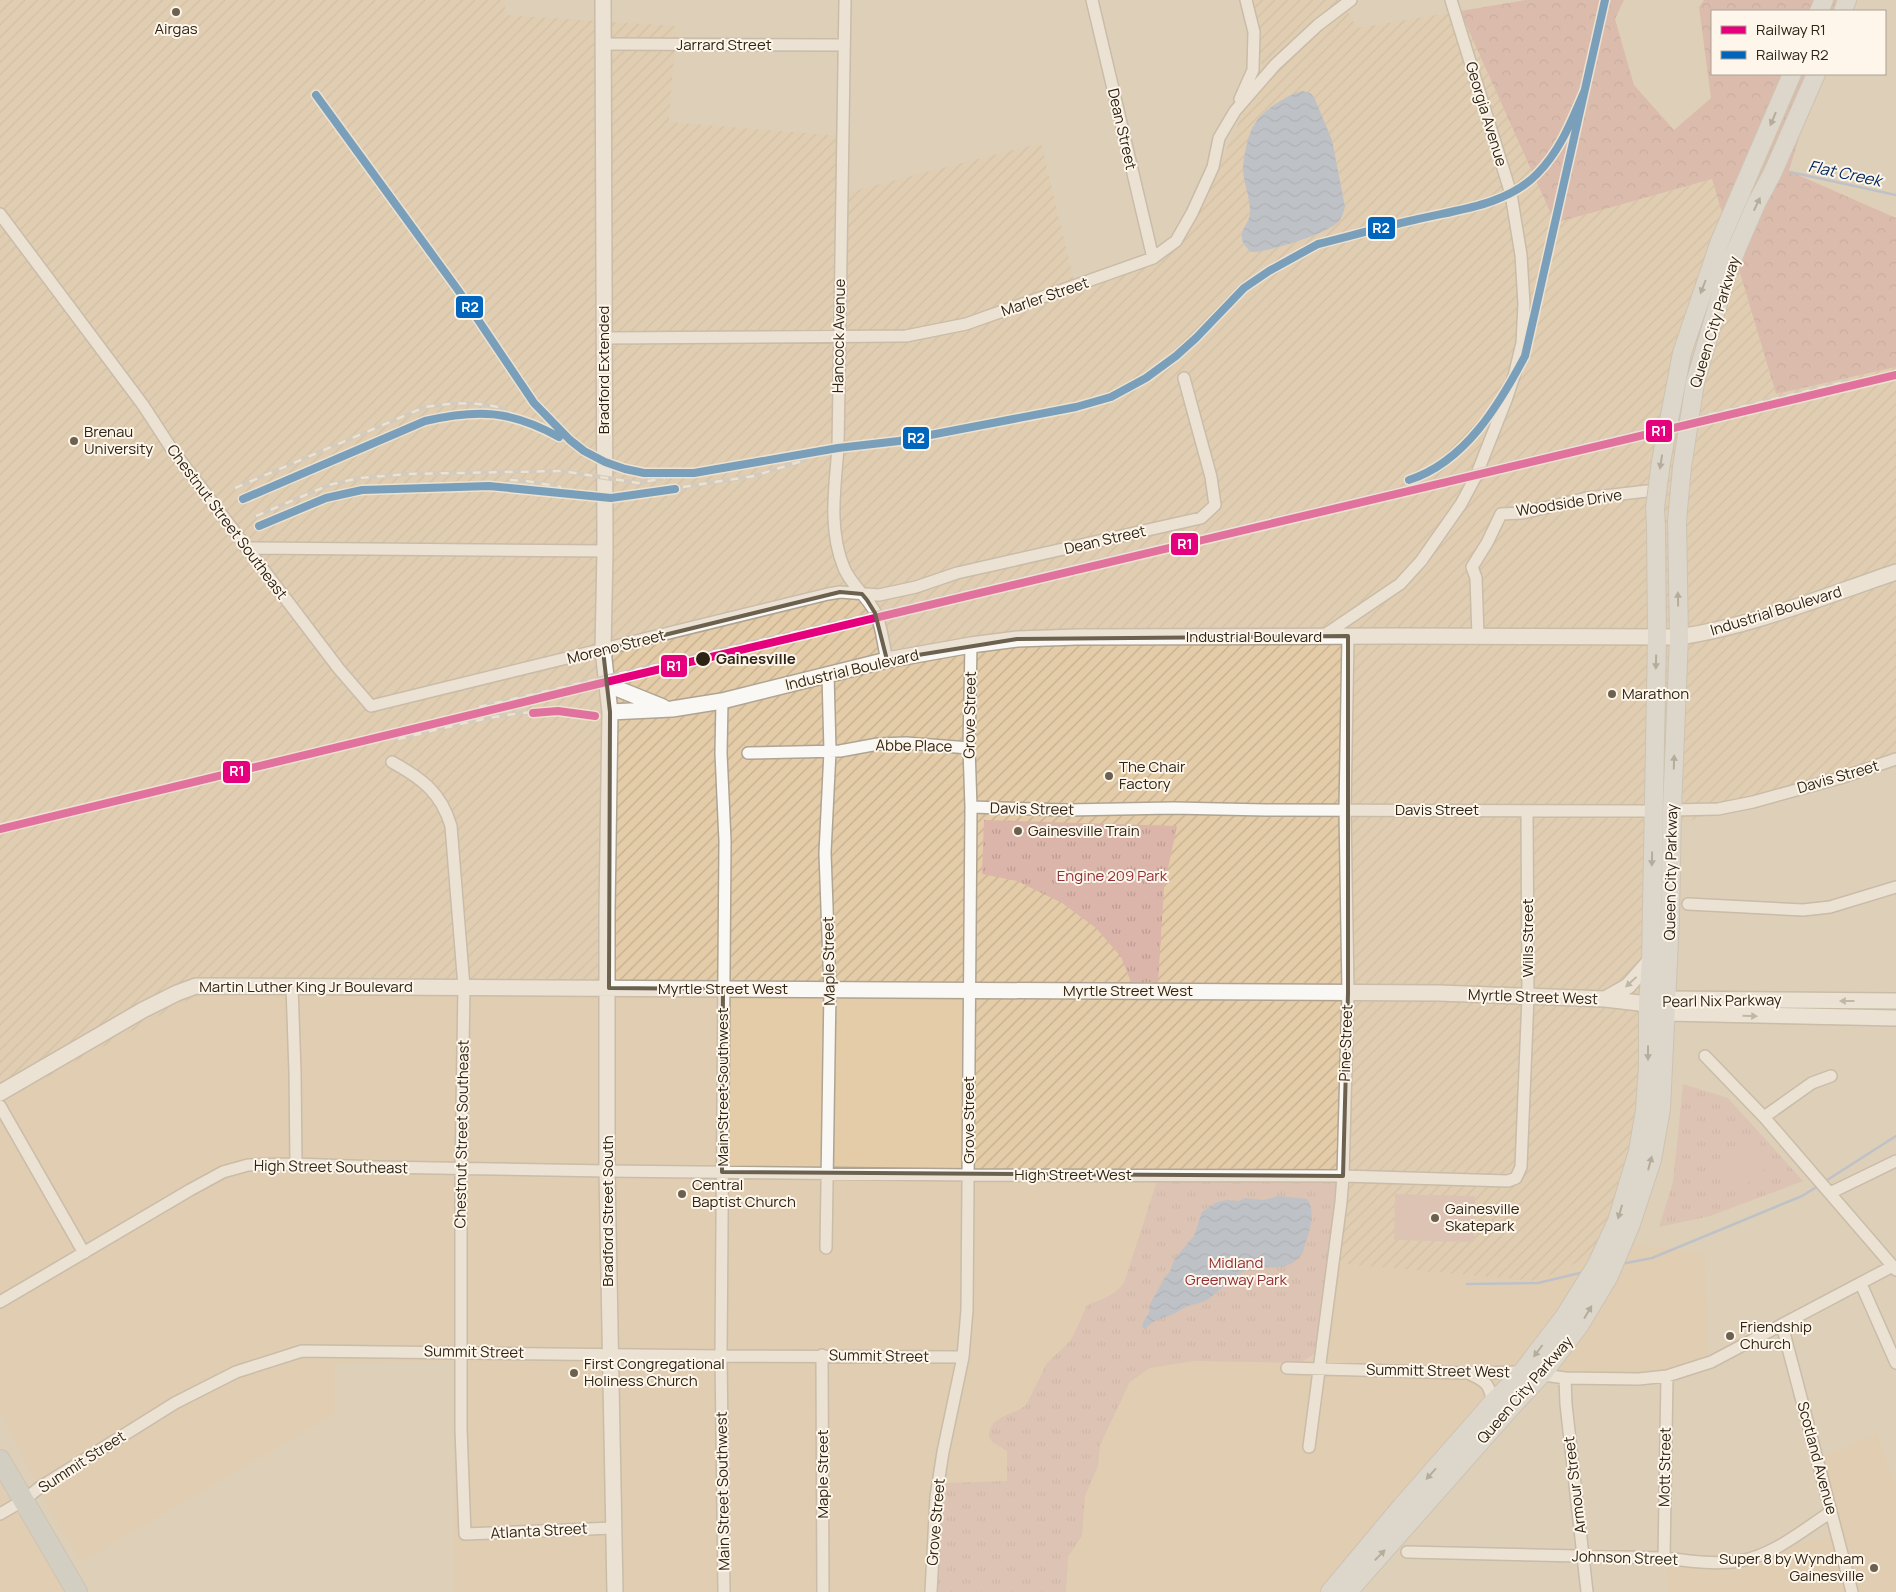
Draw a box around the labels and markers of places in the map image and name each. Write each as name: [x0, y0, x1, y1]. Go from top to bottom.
marker: Airgas: [170, 6, 182, 18]
place label: Airgas: [154, 18, 198, 39]
place label: Brenau University: [84, 421, 153, 459]
marker: Brenau University: [68, 435, 80, 447]
place label: Gainesville: [716, 648, 796, 669]
marker: Gainesville: [694, 650, 712, 668]
place label: Marathon: [1622, 683, 1689, 704]
marker: Marathon: [1606, 688, 1618, 700]
place label: The Chair Factory: [1119, 756, 1186, 794]
marker: The Chair Factory: [1103, 770, 1115, 782]
place label: Gainesville Train: [1028, 820, 1140, 841]
marker: Gainesville Train: [1012, 825, 1024, 837]
place label: Central Baptist Church: [692, 1174, 796, 1212]
marker: Central Baptist Church: [676, 1188, 688, 1200]
place label: Gainesville Skatepark: [1445, 1198, 1520, 1236]
marker: Gainesville Skatepark: [1429, 1212, 1441, 1224]
place label: Friendship Church: [1740, 1316, 1812, 1354]
marker: Friendship Church: [1724, 1330, 1736, 1342]
place label: First Congregational Holiness Church: [584, 1353, 725, 1391]
marker: First Congregational Holiness Church: [568, 1367, 580, 1379]
place label: Super 8 by Wyndham Gainesville: [1719, 1548, 1864, 1586]
marker: Super 8 by Wyndham Gainesville: [1868, 1562, 1880, 1574]

